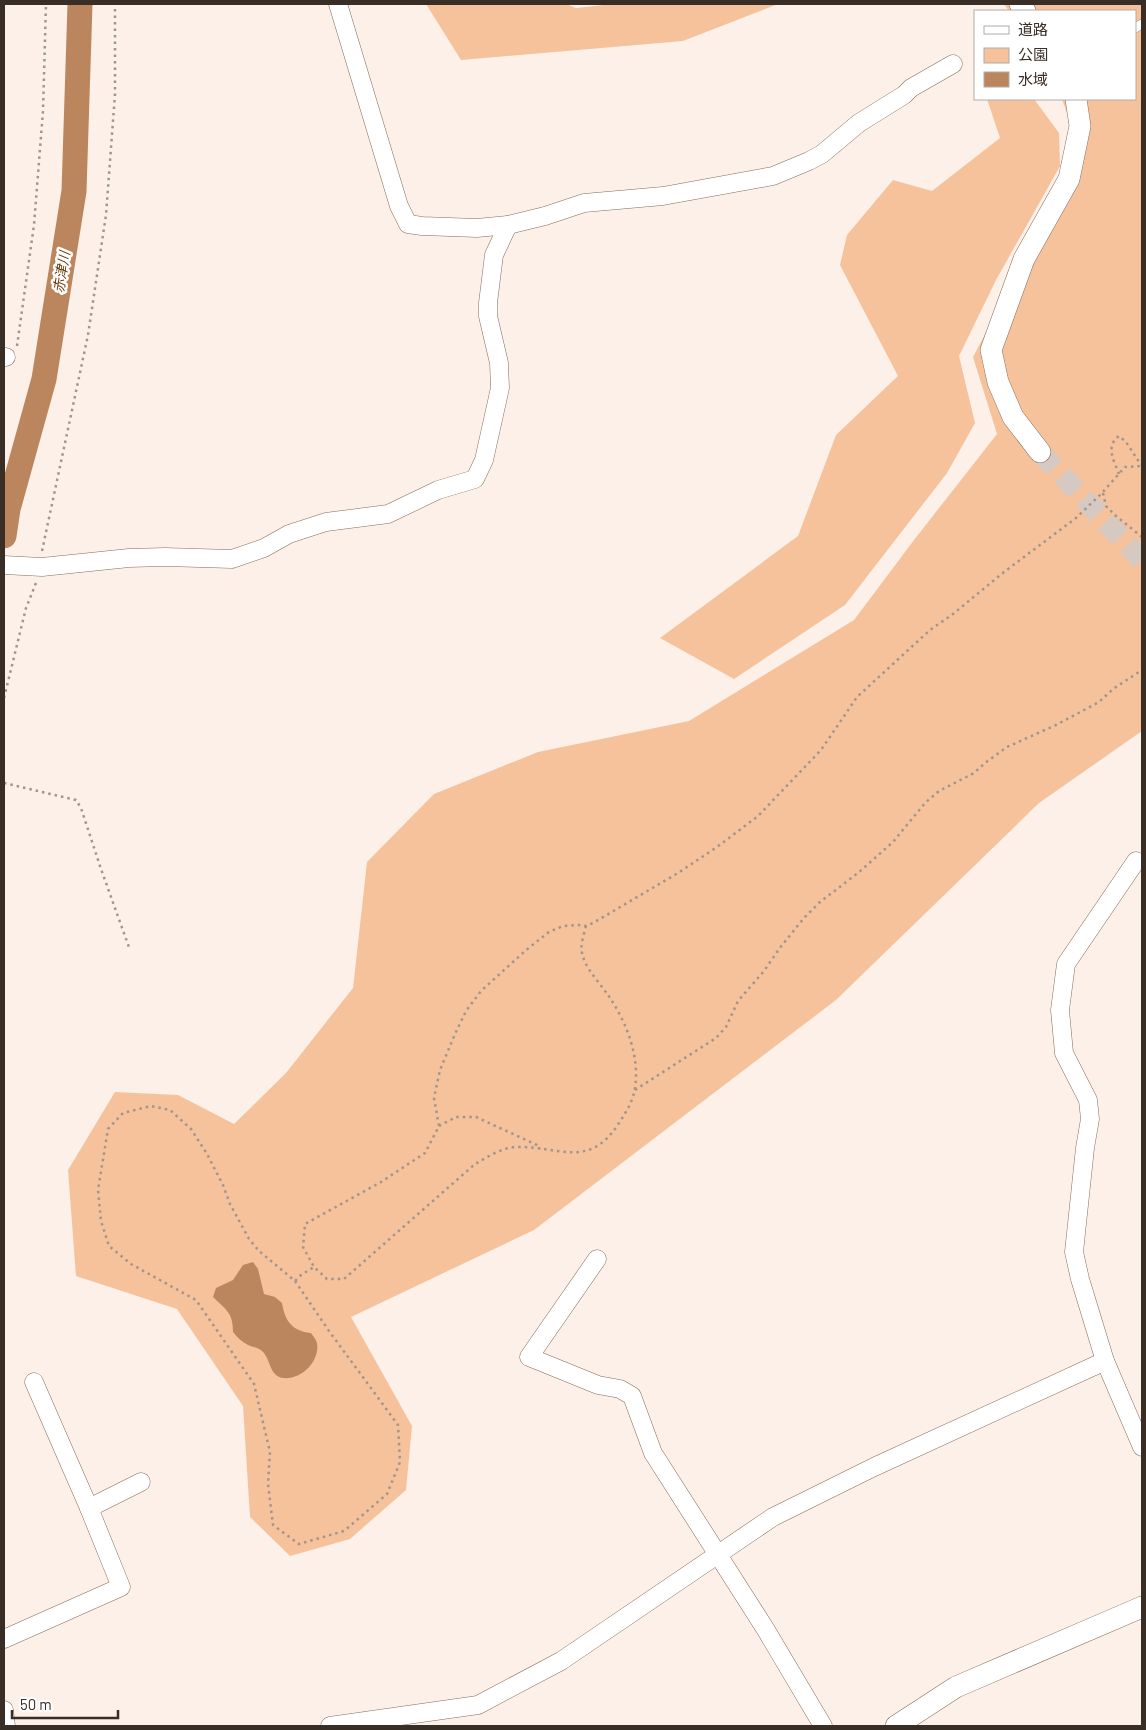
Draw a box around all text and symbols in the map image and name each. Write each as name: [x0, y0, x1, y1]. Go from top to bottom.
legend: [974, 10, 1136, 100]
text: 道路: [1018, 20, 1048, 38]
text: 公園: [1018, 45, 1048, 63]
text: 水域: [1018, 70, 1048, 88]
water label: 赤津川: [49, 248, 73, 294]
scale bar: [12, 1688, 119, 1720]
text: 50 m: [20, 1695, 52, 1713]

